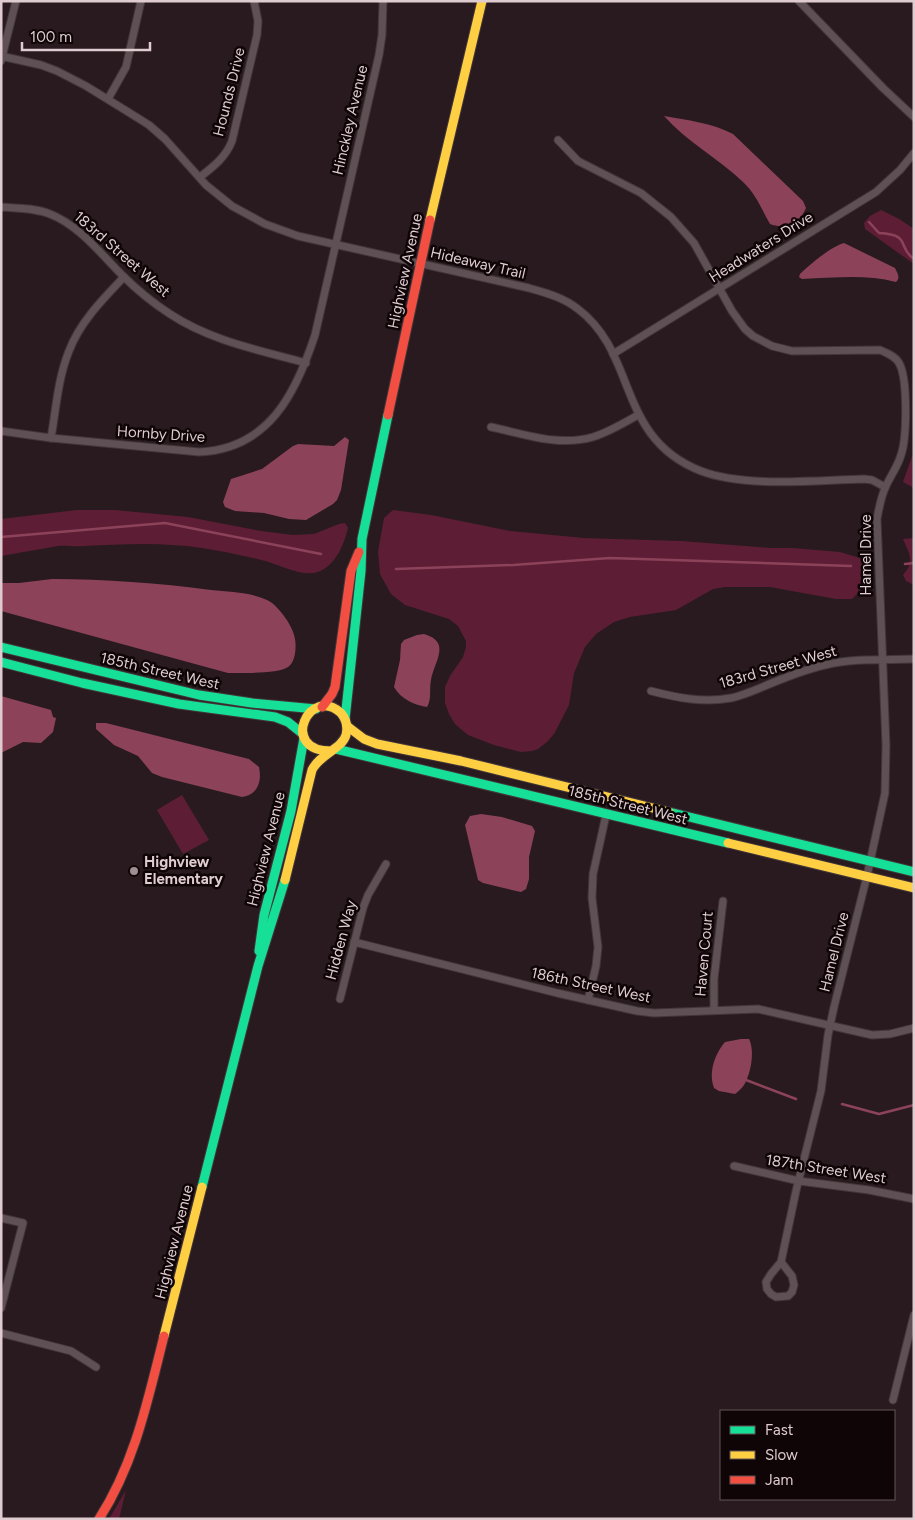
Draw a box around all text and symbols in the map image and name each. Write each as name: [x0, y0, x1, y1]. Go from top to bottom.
scale bar: [22, 20, 150, 52]
text: 100 m: [30, 28, 72, 46]
street label: Hounds Drive: [209, 46, 249, 138]
street label: Hinckley Avenue: [329, 63, 371, 177]
street label: 183rd Street West: [70, 207, 174, 301]
street label: Headwaters Drive: [706, 208, 816, 286]
street label: Highview Avenue: [384, 212, 426, 330]
street label: Hideaway Trail: [429, 243, 527, 283]
street label: Hornby Drive: [116, 422, 206, 446]
street label: Hamel Drive: [857, 514, 875, 596]
street label: 183rd Street West: [717, 642, 839, 692]
street label: 185th Street West: [98, 648, 222, 694]
street label: 185th Street West: [567, 781, 690, 829]
street label: Highview Avenue: [243, 790, 289, 908]
place label: Highview Elementary: [144, 853, 223, 888]
marker: Highview Elementary: [128, 865, 140, 877]
street label: Hidden Way: [322, 898, 360, 982]
street label: Haven Court: [691, 910, 717, 997]
street label: Hamel Drive: [815, 910, 853, 994]
street label: 186th Street West: [529, 964, 653, 1007]
street label: 187th Street West: [765, 1151, 888, 1187]
street label: Highview Avenue: [151, 1183, 197, 1301]
legend: [720, 1410, 895, 1500]
text: Fast: [765, 1421, 794, 1439]
text: Slow: [765, 1446, 798, 1464]
text: Jam: [765, 1471, 793, 1489]

